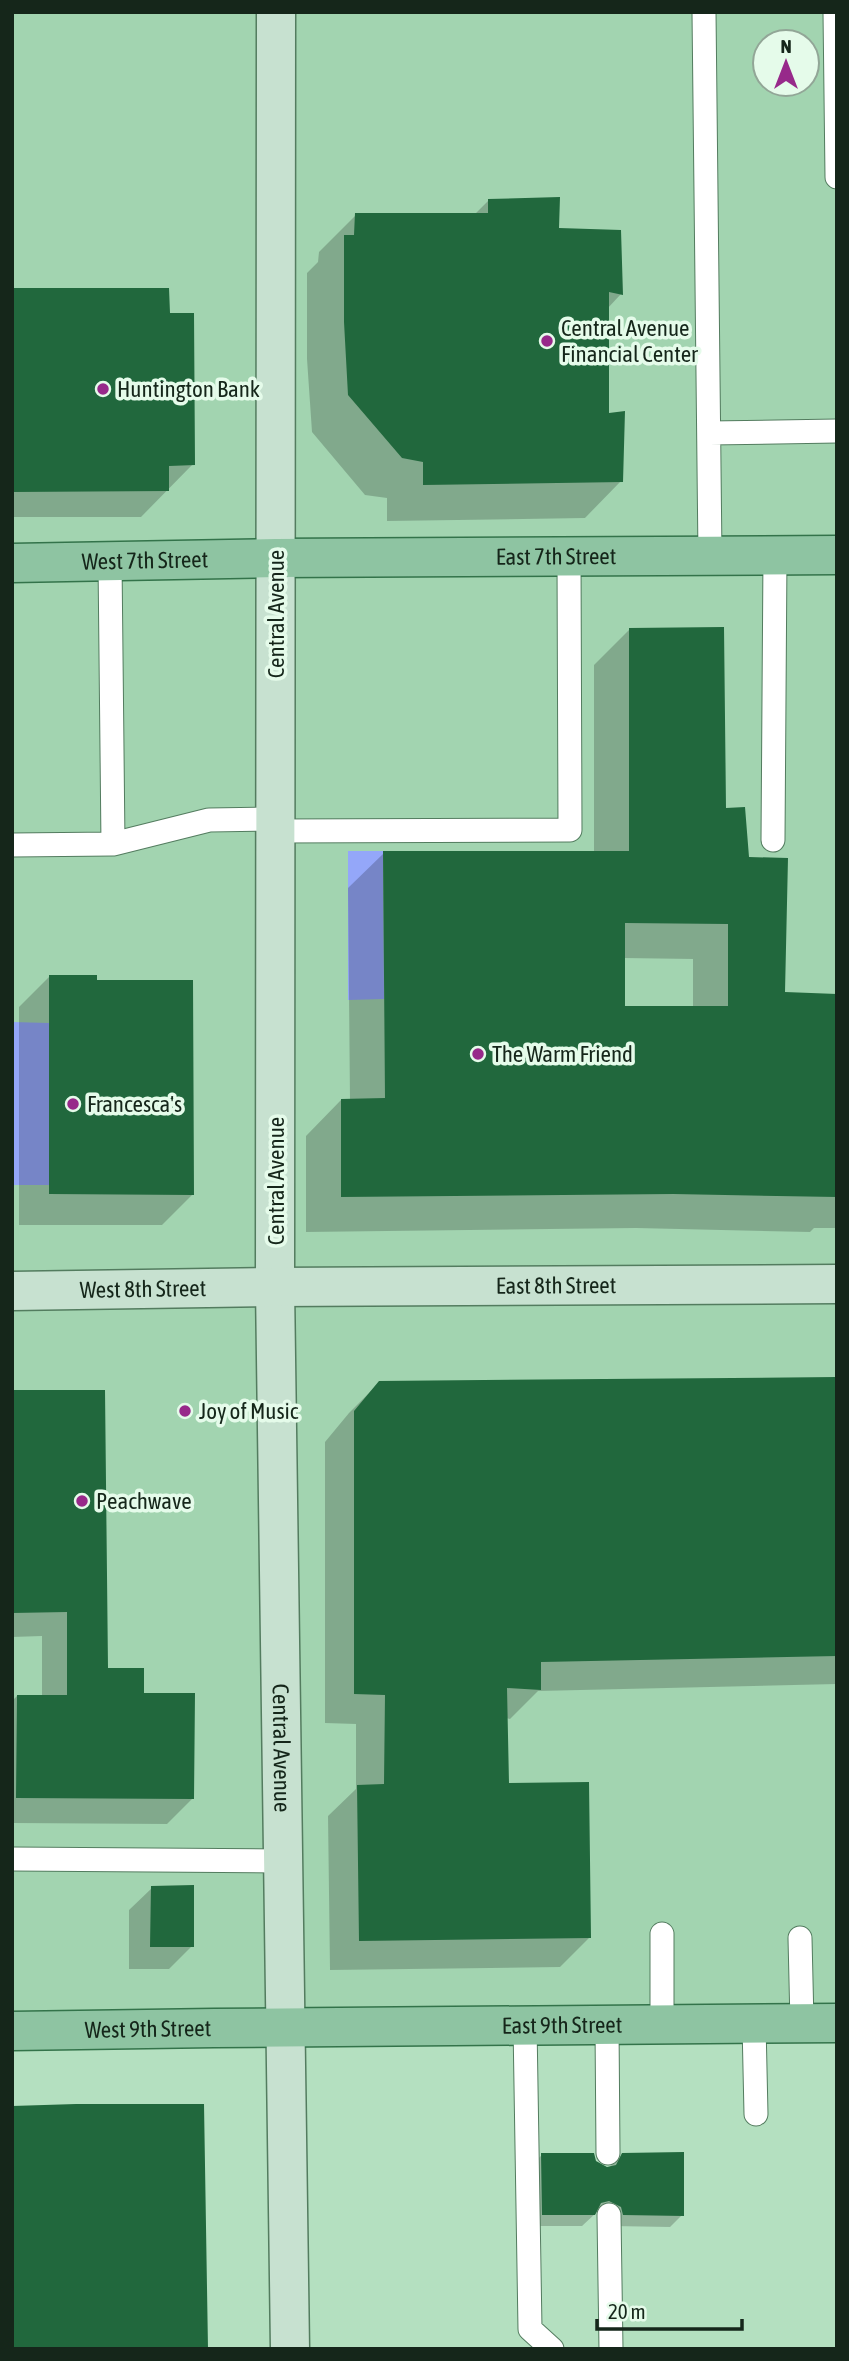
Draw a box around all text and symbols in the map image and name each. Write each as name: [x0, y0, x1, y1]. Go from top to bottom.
north arrow: [751, 28, 821, 98]
text: N: [780, 35, 792, 57]
place label: Central Avenue Financial Center: [561, 315, 699, 367]
marker: Central Avenue Financial Center: [539, 333, 555, 349]
place label: Huntington Bank: [117, 376, 260, 402]
marker: Huntington Bank: [95, 381, 111, 397]
street label: East 7th Street: [496, 543, 616, 570]
street label: West 7th Street: [81, 546, 209, 575]
street label: Central Avenue: [263, 550, 289, 678]
place label: The Warm Friend: [492, 1041, 633, 1067]
marker: The Warm Friend: [470, 1046, 486, 1062]
place label: Francesca's: [87, 1091, 182, 1117]
marker: Francesca's: [65, 1096, 81, 1112]
street label: Central Avenue: [263, 1117, 289, 1245]
street label: East 8th Street: [496, 1272, 616, 1299]
street label: West 8th Street: [79, 1275, 206, 1303]
place label: Joy of Music: [199, 1398, 299, 1424]
marker: Joy of Music: [177, 1403, 193, 1419]
place label: Peachwave: [96, 1488, 192, 1514]
marker: Peachwave: [74, 1493, 90, 1509]
street label: Central Avenue: [268, 1683, 295, 1812]
street label: East 9th Street: [502, 2012, 622, 2039]
street label: West 9th Street: [84, 2015, 211, 2043]
scale bar: [597, 2288, 742, 2332]
text: 20 m: [608, 2299, 646, 2323]

